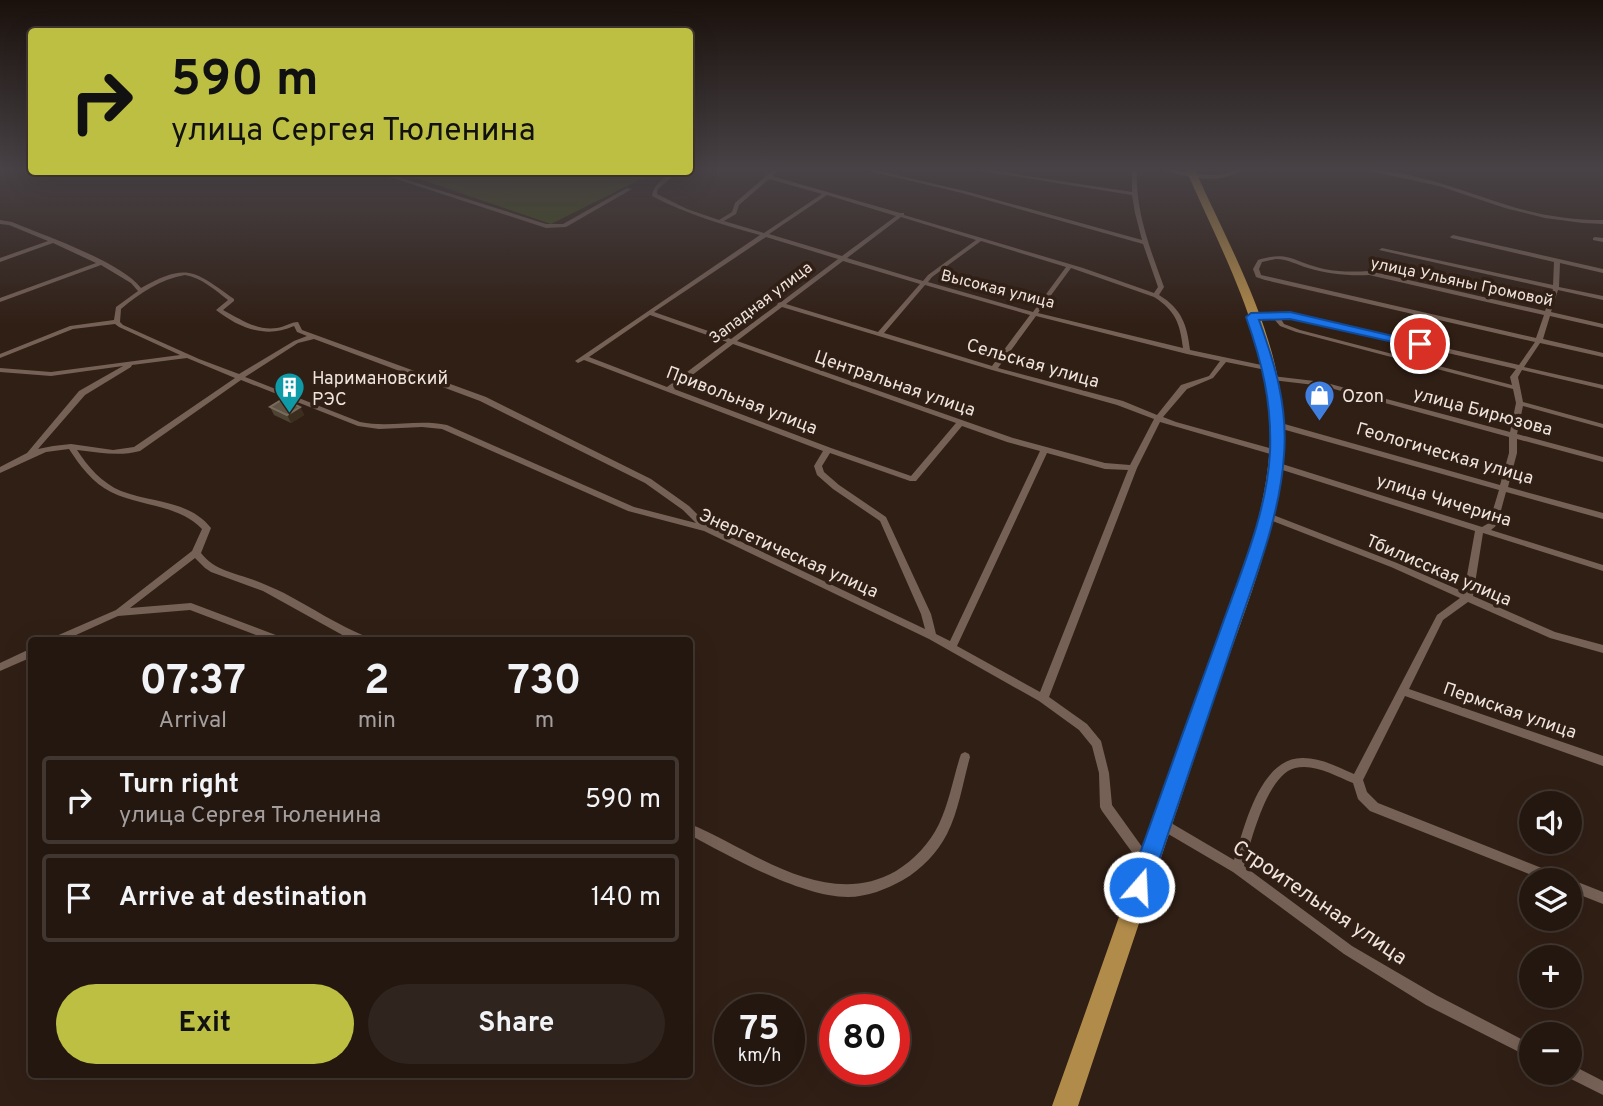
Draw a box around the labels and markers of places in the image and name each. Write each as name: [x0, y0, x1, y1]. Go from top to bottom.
pin: [1390, 314, 1450, 374]
place label: Наримановский РЭС: [312, 368, 448, 412]
building icon: Наримановский РЭС: [272, 371, 306, 415]
shop icon: Ozon: [1302, 379, 1336, 423]
place label: Ozon: [1342, 386, 1384, 409]

